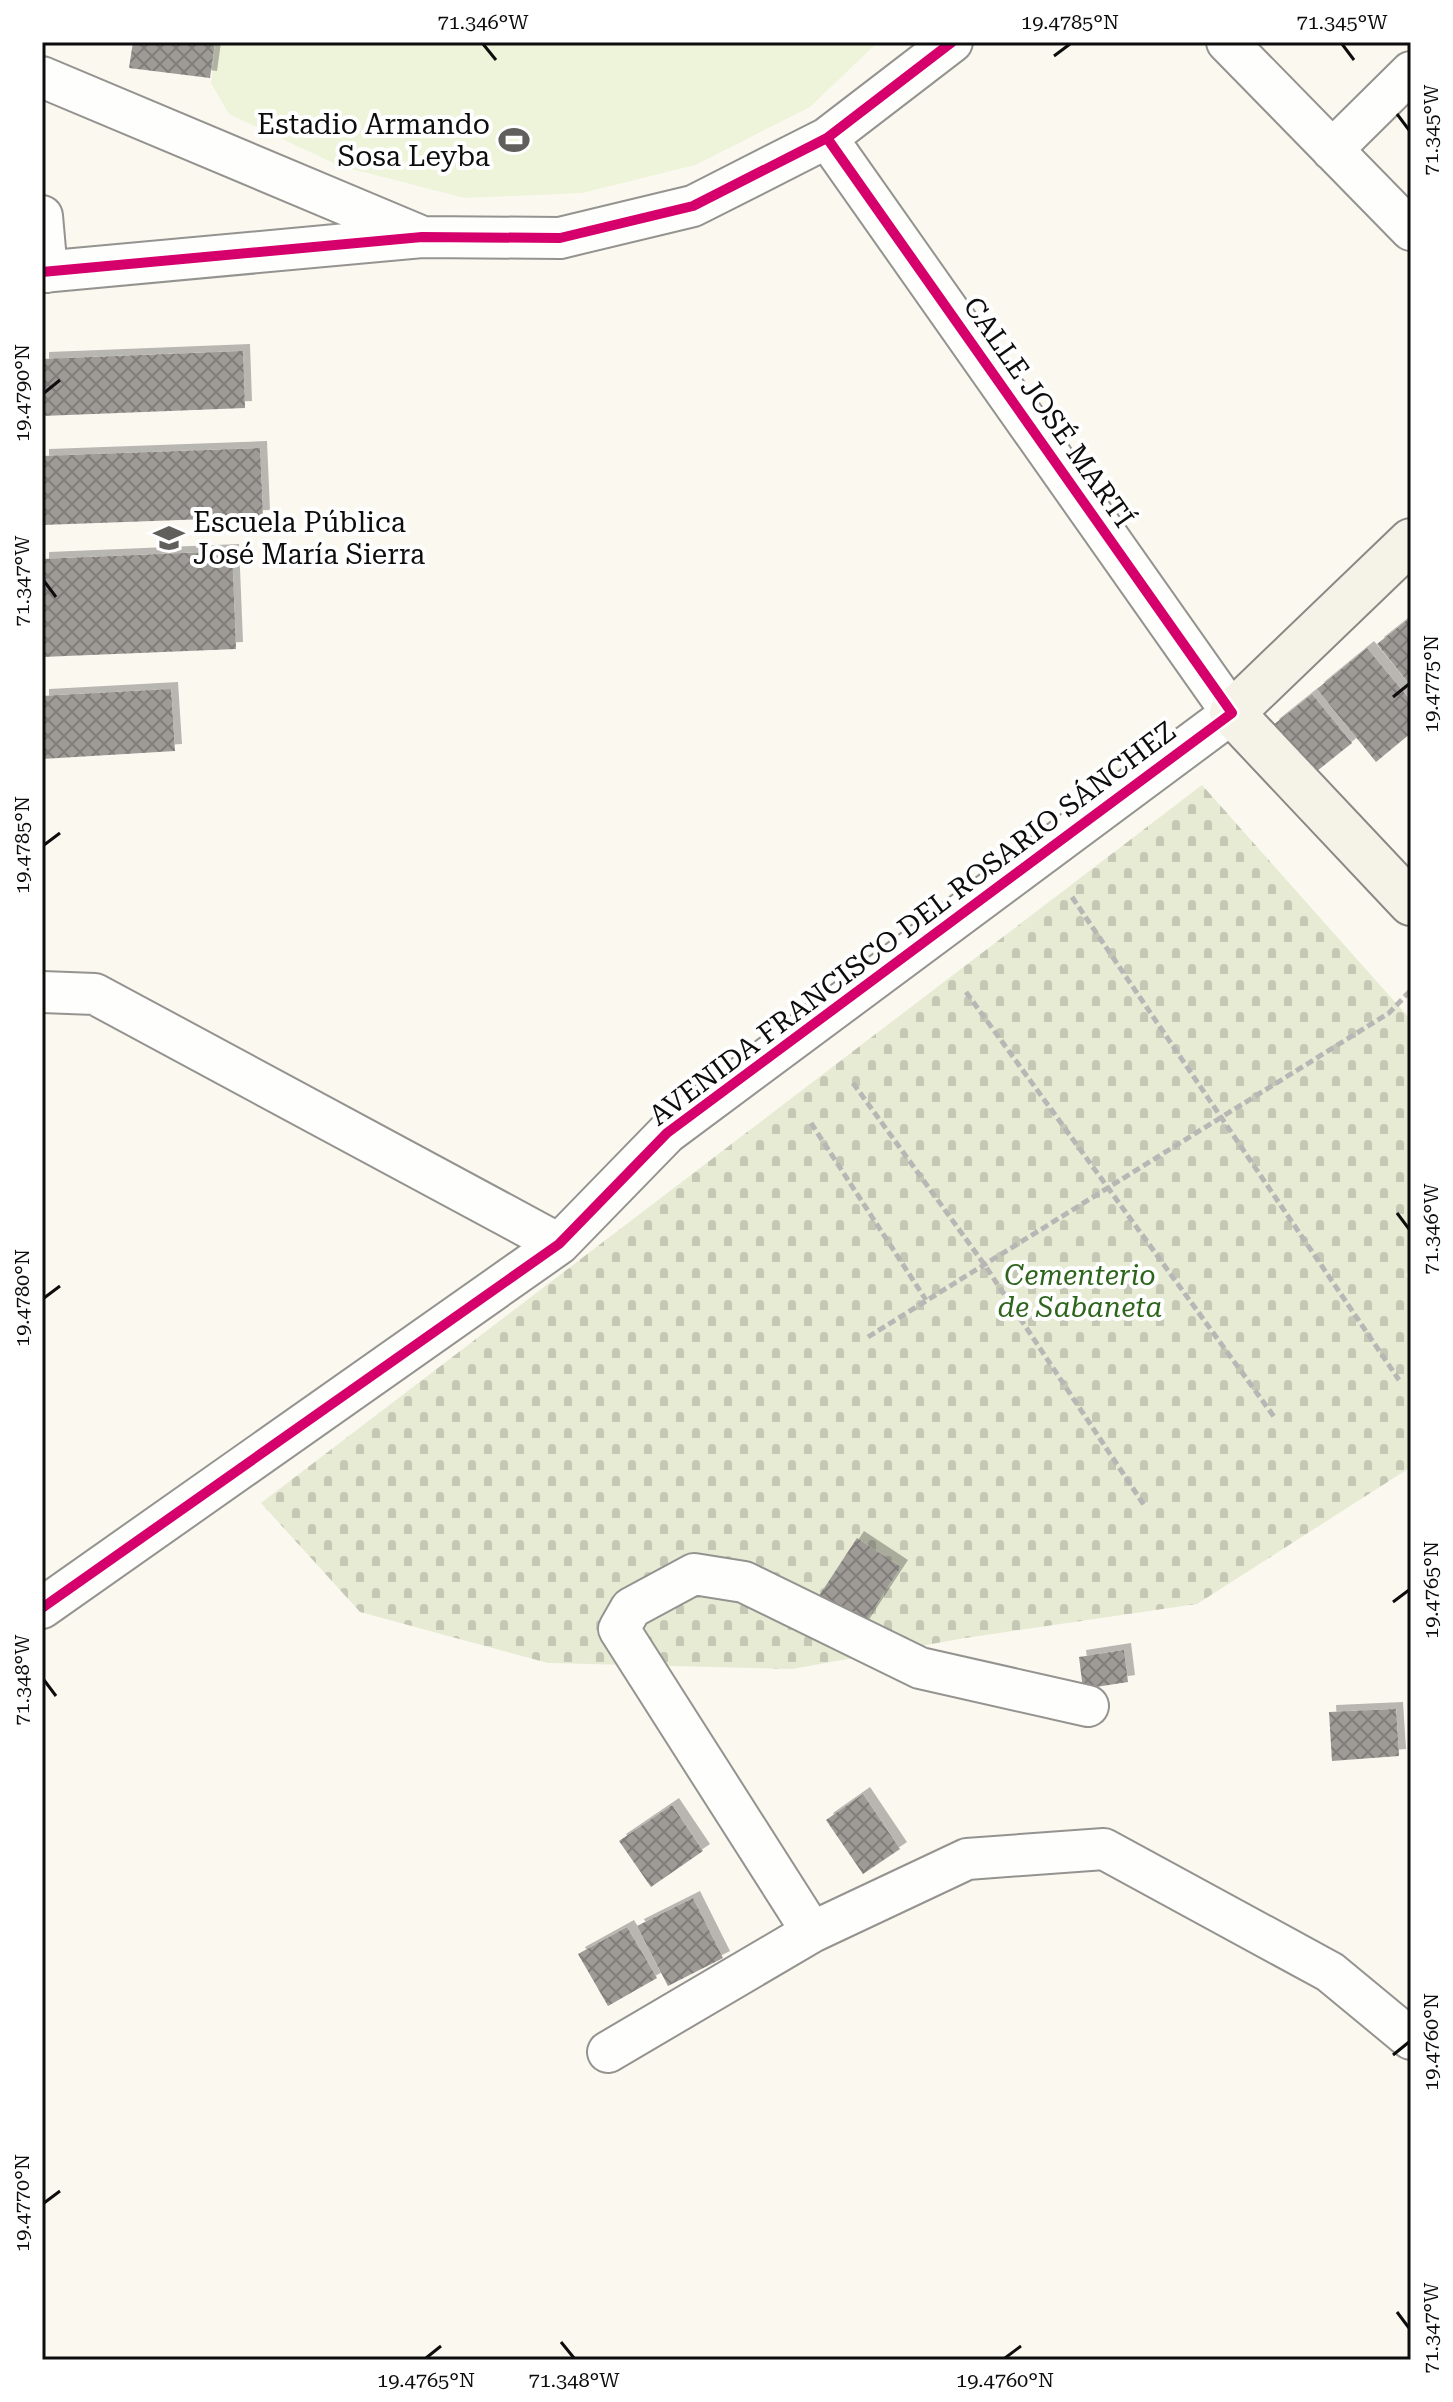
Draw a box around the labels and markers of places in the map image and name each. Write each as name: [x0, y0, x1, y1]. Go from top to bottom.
place label: Estadio Armando Sosa Leyba: [257, 108, 490, 173]
sports icon: Estadio Armando Sosa Leyba: [497, 123, 531, 157]
place label: Escuela Pública José María Sierra: [193, 506, 425, 571]
school or university icon: Escuela Pública José María Sierra: [152, 521, 186, 555]

